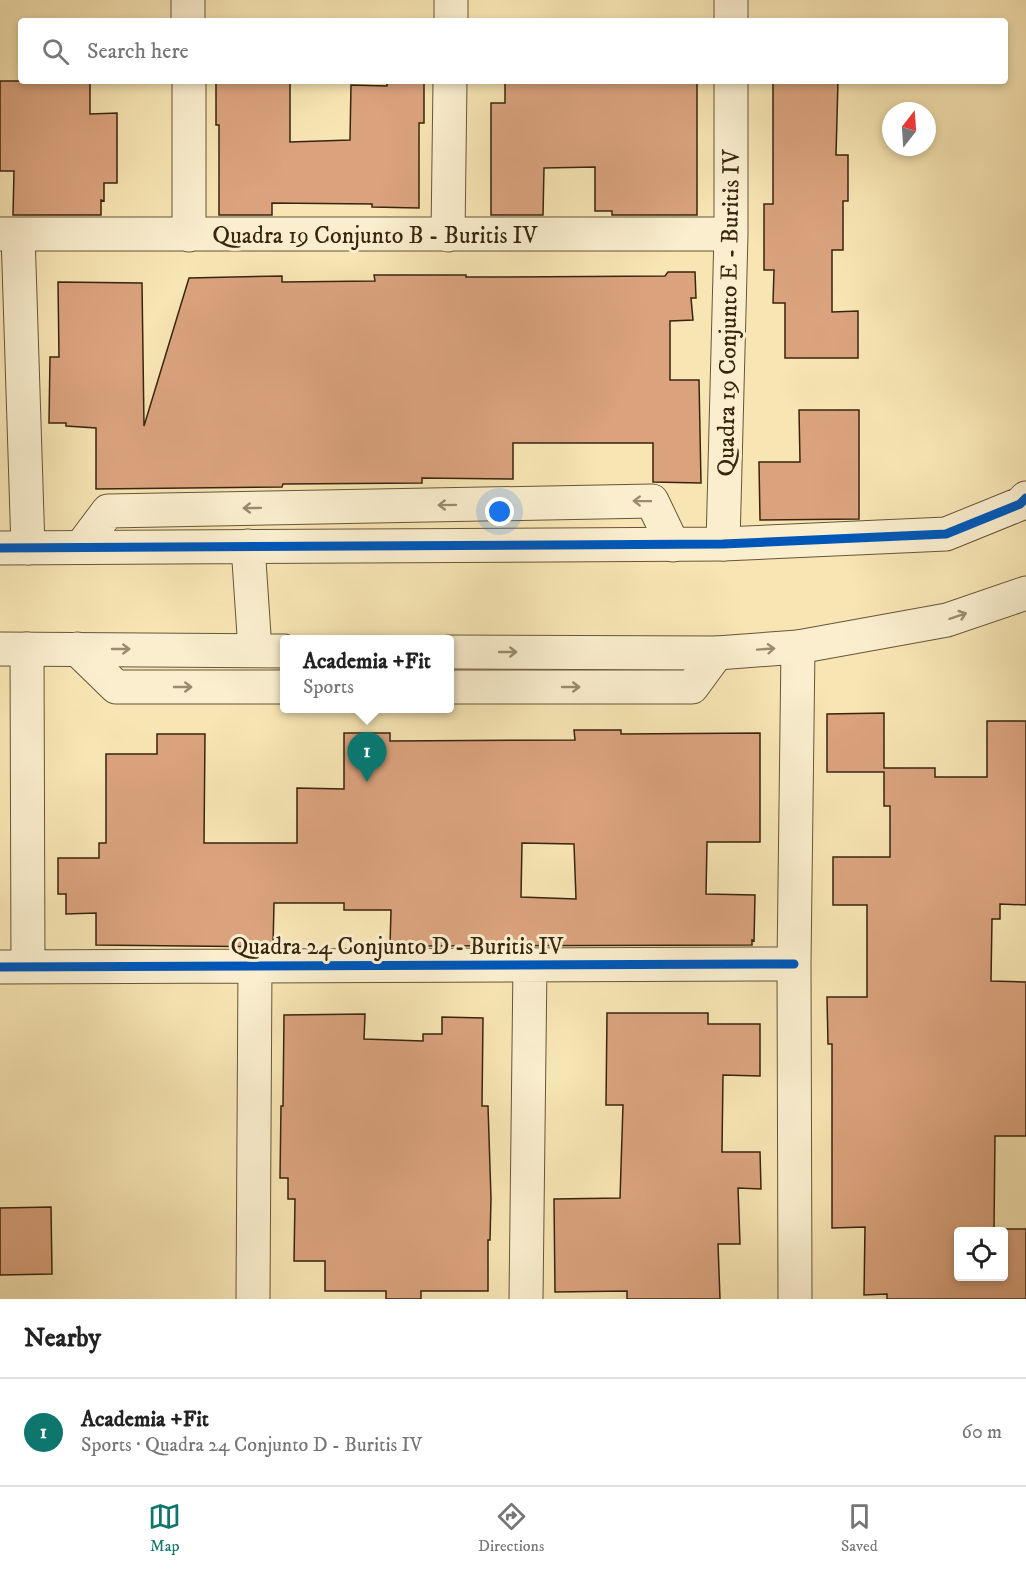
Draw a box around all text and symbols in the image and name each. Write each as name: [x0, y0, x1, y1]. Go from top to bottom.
search box: [18, 18, 1008, 84]
icon: search: [39, 35, 72, 68]
text: Search here: [87, 38, 189, 65]
north arrow: [882, 102, 936, 156]
street label: Quadra 19 Conjunto E - Buritis IV: [711, 148, 747, 477]
street label: Quadra 19 Conjunto B - Buritis IV: [212, 221, 538, 251]
one-way arrow: [633, 496, 652, 507]
your location: [485, 497, 514, 526]
one-way arrow: [438, 499, 458, 510]
one-way arrow: [243, 502, 263, 514]
one-way arrow: [948, 610, 967, 621]
popup: [280, 635, 454, 713]
one-way arrow: [111, 643, 131, 655]
one-way arrow: [755, 643, 775, 654]
one-way arrow: [497, 646, 517, 658]
text: Academia +Fit: [303, 648, 431, 675]
text: Sports: [303, 675, 354, 700]
one-way arrow: [173, 681, 193, 693]
one-way arrow: [560, 681, 580, 693]
pin: 1: [348, 732, 386, 782]
street label: Quadra 24 Conjunto D - Buritis IV: [231, 932, 564, 962]
map controls: [954, 1227, 1008, 1281]
button: locate: [954, 1227, 1008, 1281]
text: Nearby: [24, 1322, 101, 1355]
text: Academia +Fit: [81, 1406, 209, 1433]
text: 1: [40, 1420, 47, 1445]
text: 60 m: [962, 1420, 1002, 1445]
text: Sports · Quadra 24 Conjunto D - Buritis IV: [81, 1433, 423, 1458]
tab: Map: [148, 1500, 181, 1556]
tab: Directions: [478, 1500, 544, 1556]
tab: Saved: [841, 1500, 878, 1556]

